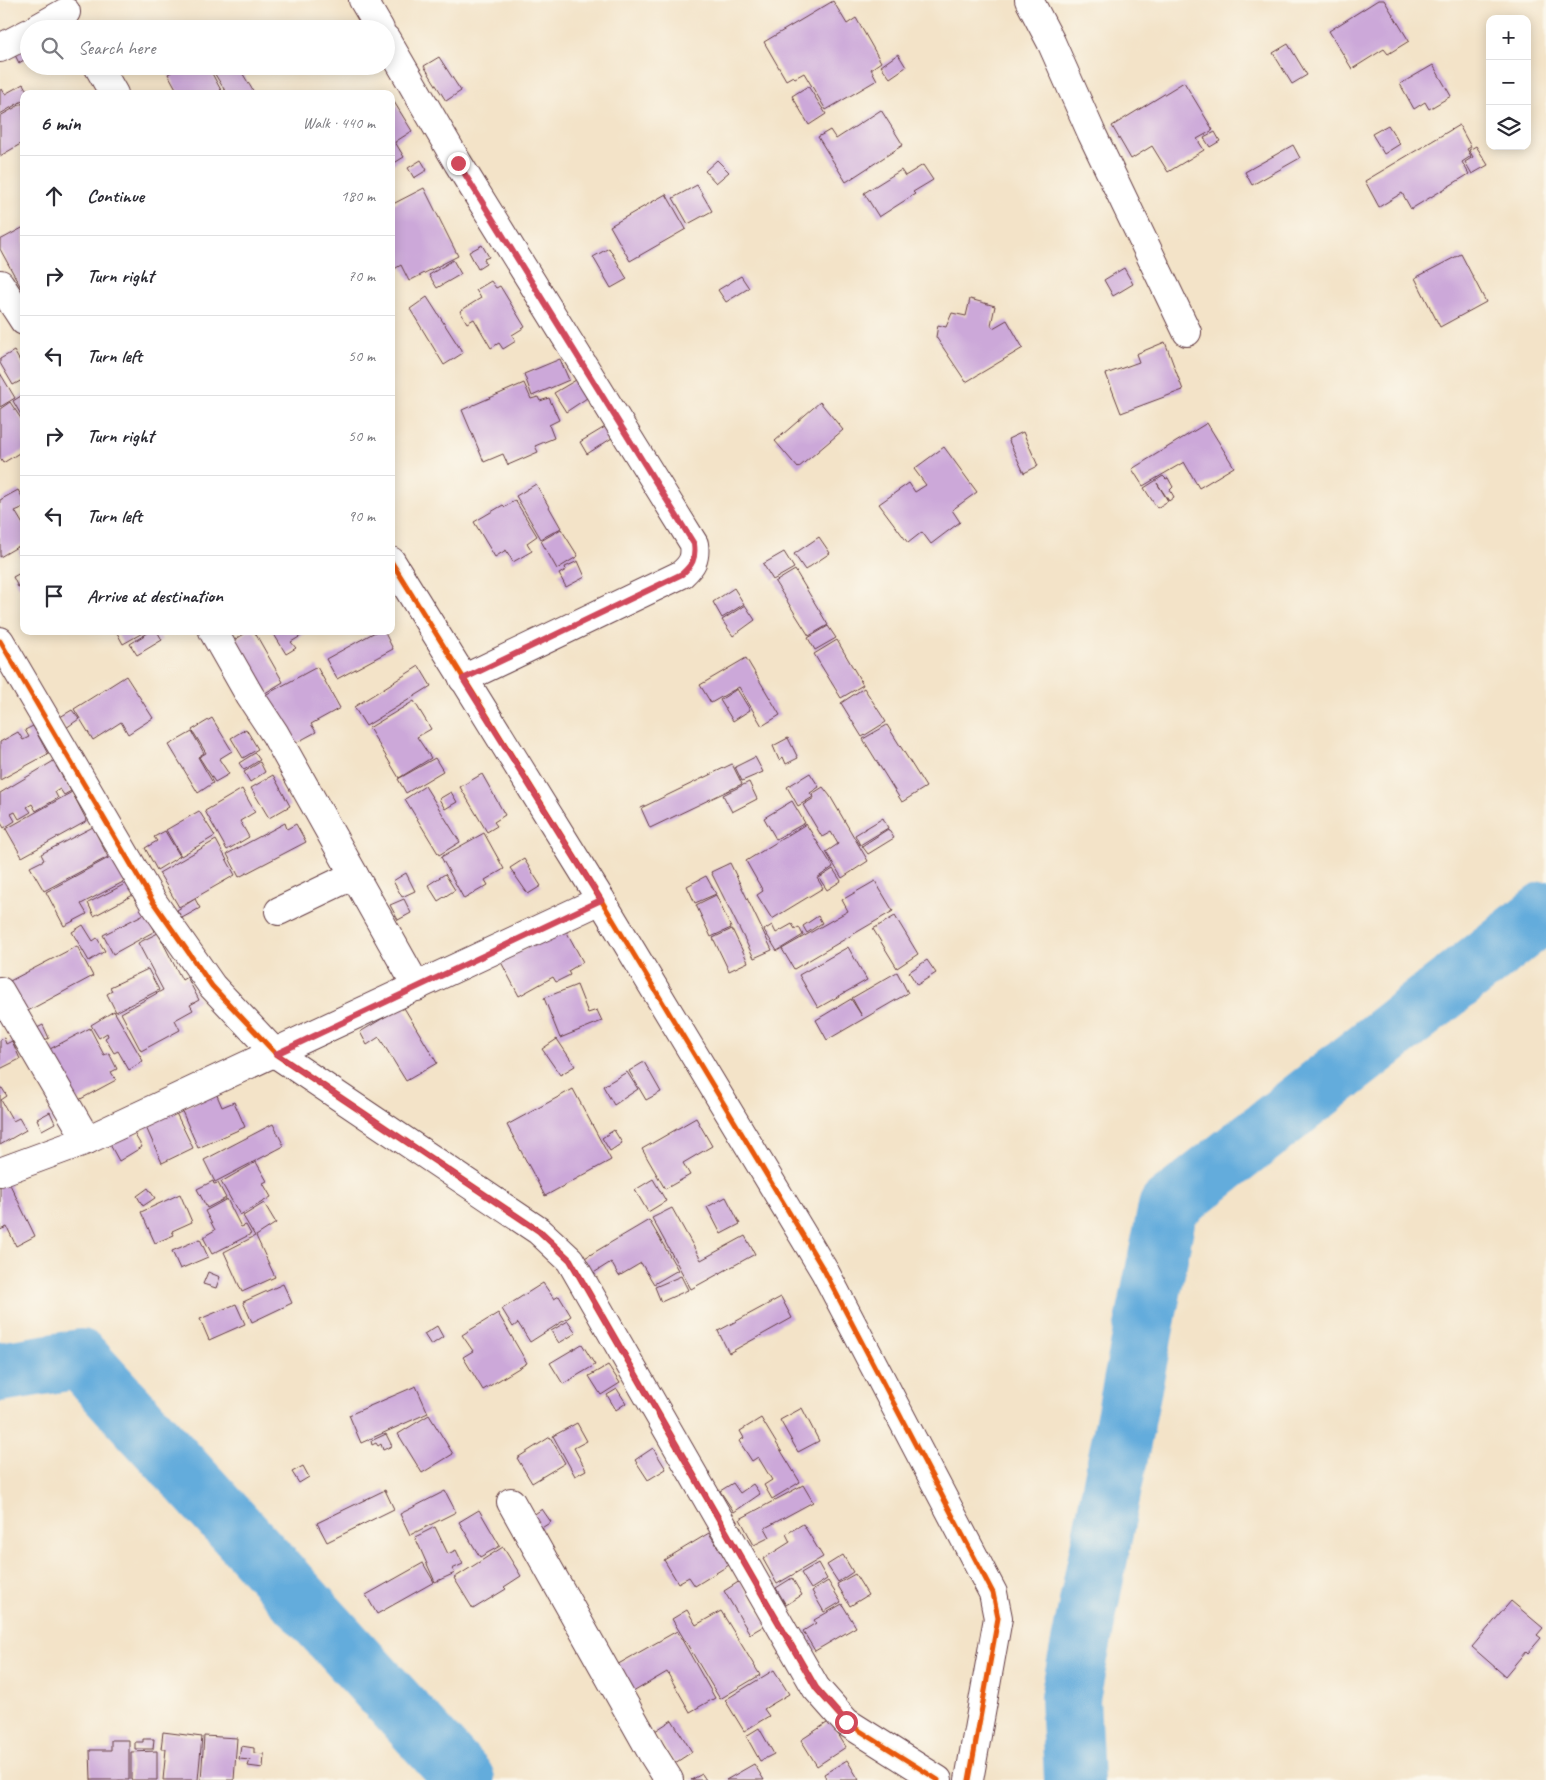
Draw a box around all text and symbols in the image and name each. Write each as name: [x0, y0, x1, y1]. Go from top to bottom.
map controls: [1486, 15, 1531, 150]
button: +: [1486, 15, 1531, 60]
search box: [20, 20, 395, 75]
icon: search: [38, 34, 66, 62]
text: Search here: [78, 36, 155, 60]
button: −: [1486, 60, 1531, 105]
button: layers: [1486, 105, 1531, 150]
text: 6 min: [40, 110, 81, 136]
text: Walk · 440 m: [303, 113, 375, 133]
route end: [447, 152, 470, 175]
icon: ahead: [40, 182, 68, 210]
text: Continue: [87, 184, 144, 208]
text: 180 m: [341, 186, 375, 206]
icon: right: [40, 262, 68, 290]
text: Turn right: [87, 264, 154, 288]
text: 70 m: [348, 266, 375, 286]
icon: left: [40, 342, 68, 370]
text: Turn left: [87, 344, 142, 368]
text: 50 m: [348, 346, 375, 366]
icon: right: [40, 422, 68, 450]
text: Turn right: [87, 424, 154, 448]
text: 50 m: [348, 426, 375, 446]
icon: left: [40, 502, 68, 530]
text: Turn left: [87, 504, 142, 528]
text: 90 m: [348, 506, 375, 526]
icon: arrive: [40, 582, 68, 610]
text: Arrive at destination: [87, 584, 223, 608]
route start: [835, 1711, 858, 1734]

